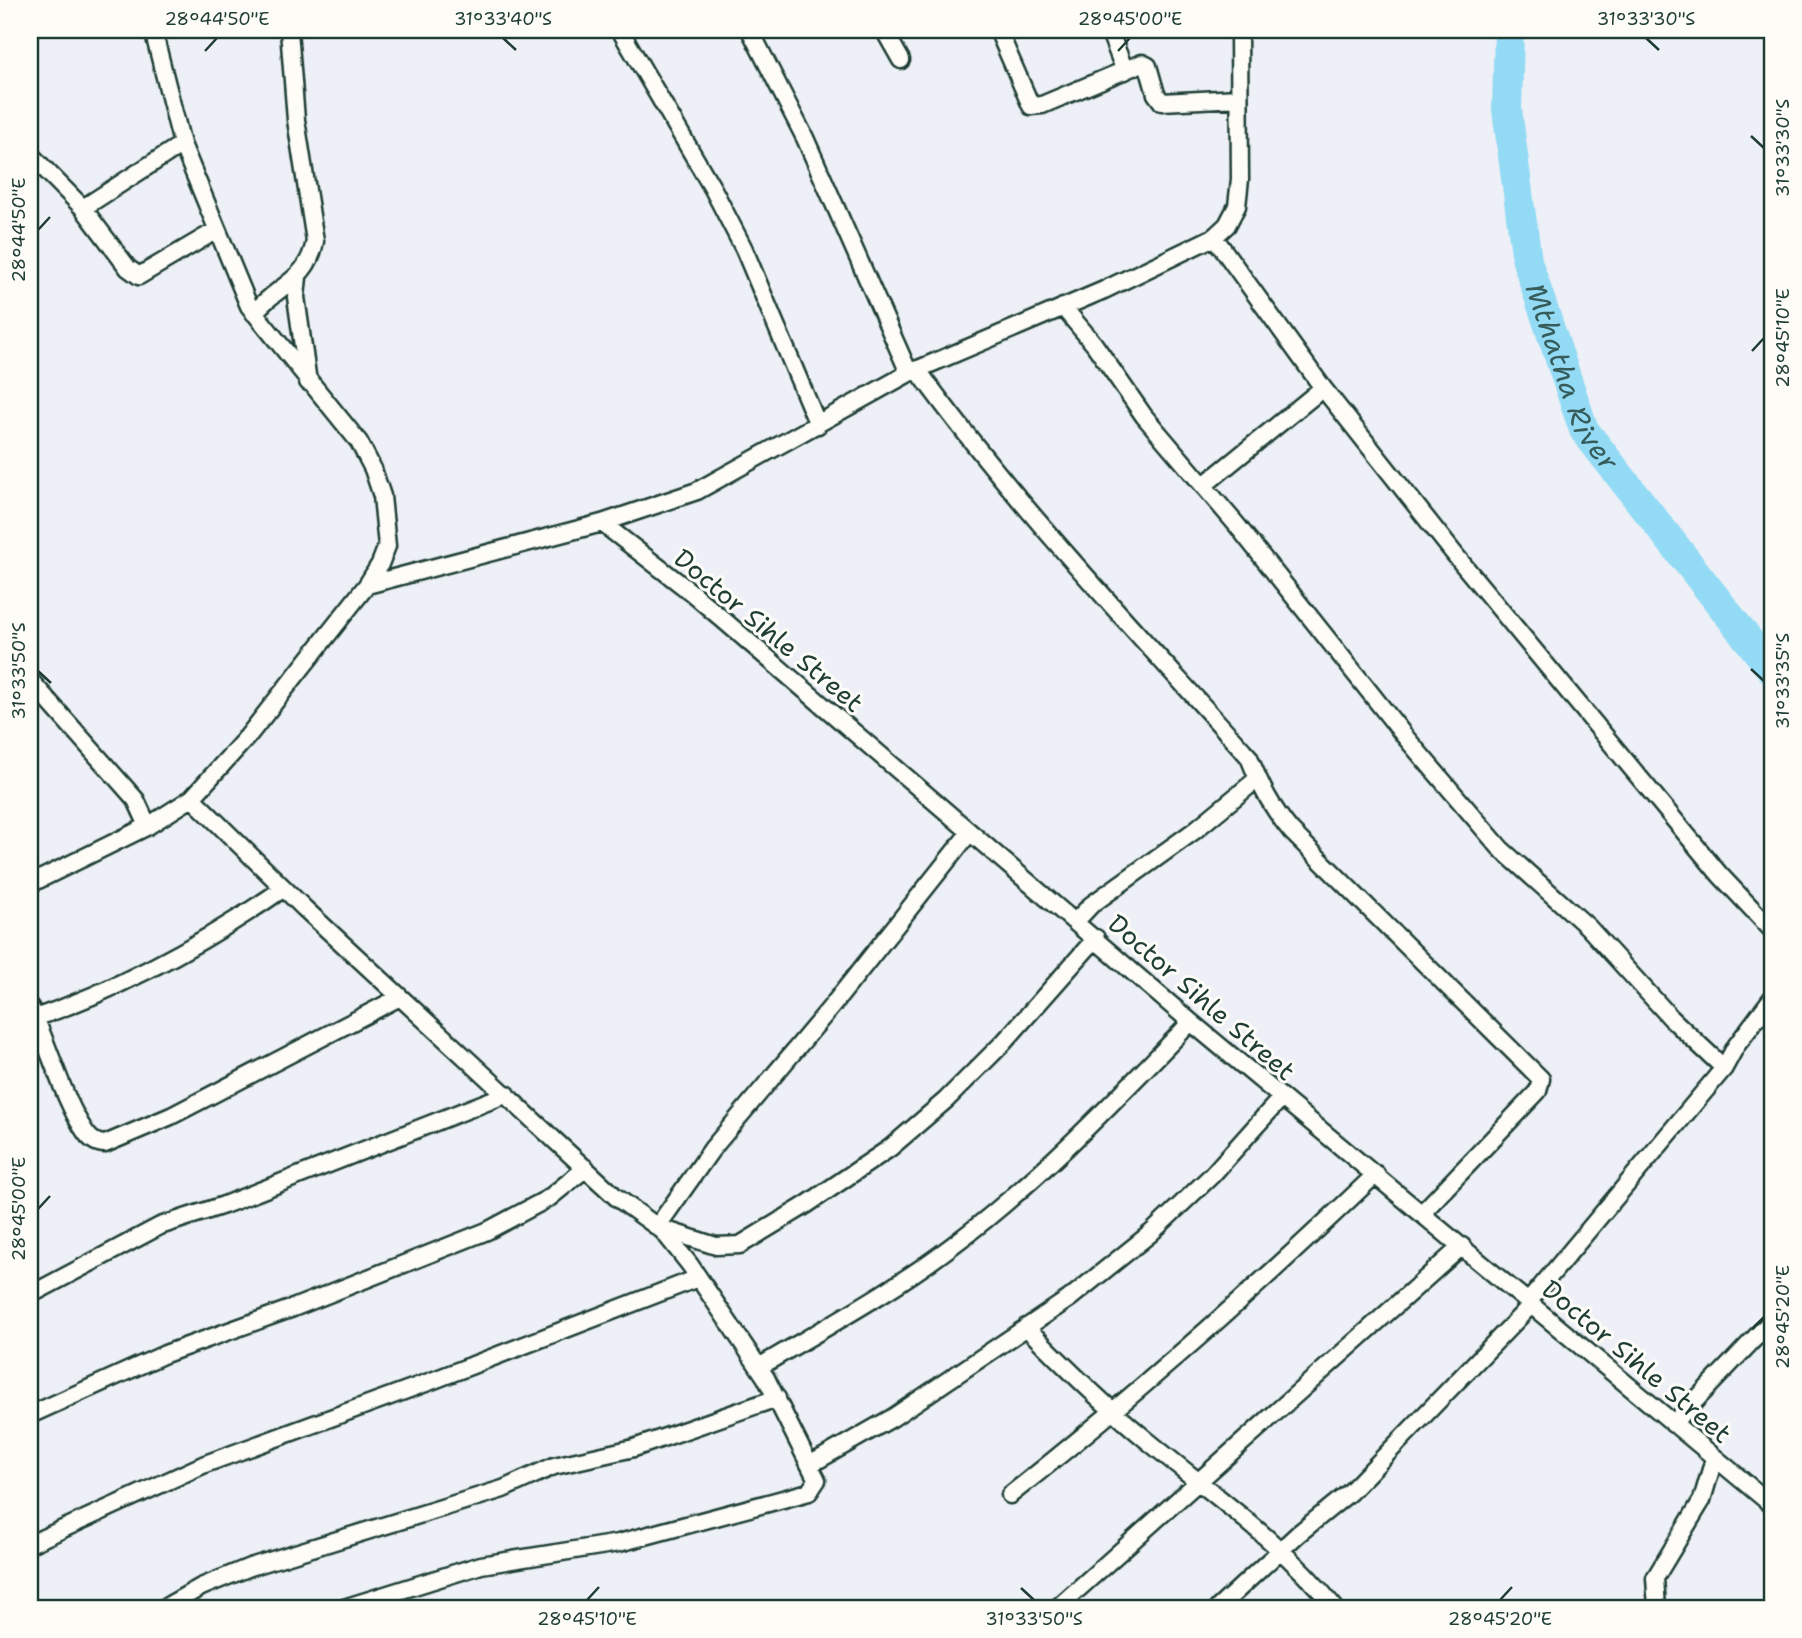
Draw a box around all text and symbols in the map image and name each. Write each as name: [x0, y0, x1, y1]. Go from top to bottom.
text: 28°44'50"E: [164, 7, 270, 31]
text: 31°33'40"S: [454, 7, 552, 31]
text: 28°45'00"E: [1078, 7, 1182, 31]
text: 31°33'30"S: [1597, 7, 1695, 31]
text: 31°33'30"S: [1771, 99, 1795, 197]
text: 28°44'50"E: [7, 177, 31, 283]
water label: Mthatha River: [1517, 278, 1628, 479]
text: 28°45'10"E: [1771, 288, 1795, 388]
street label: Doctor Sihle Street: [667, 540, 871, 720]
text: 31°33'50"S: [7, 622, 31, 720]
text: 31°33'35"S: [1771, 633, 1795, 729]
street label: Doctor Sihle Street: [1101, 906, 1303, 1088]
text: 28°45'00"E: [7, 1157, 31, 1261]
text: 28°45'20"E: [1771, 1265, 1795, 1369]
street label: Doctor Sihle Street: [1535, 1271, 1739, 1451]
text: 28°45'10"E: [537, 1607, 637, 1631]
text: 31°33'50"S: [985, 1607, 1083, 1631]
text: 28°45'20"E: [1448, 1607, 1552, 1631]

